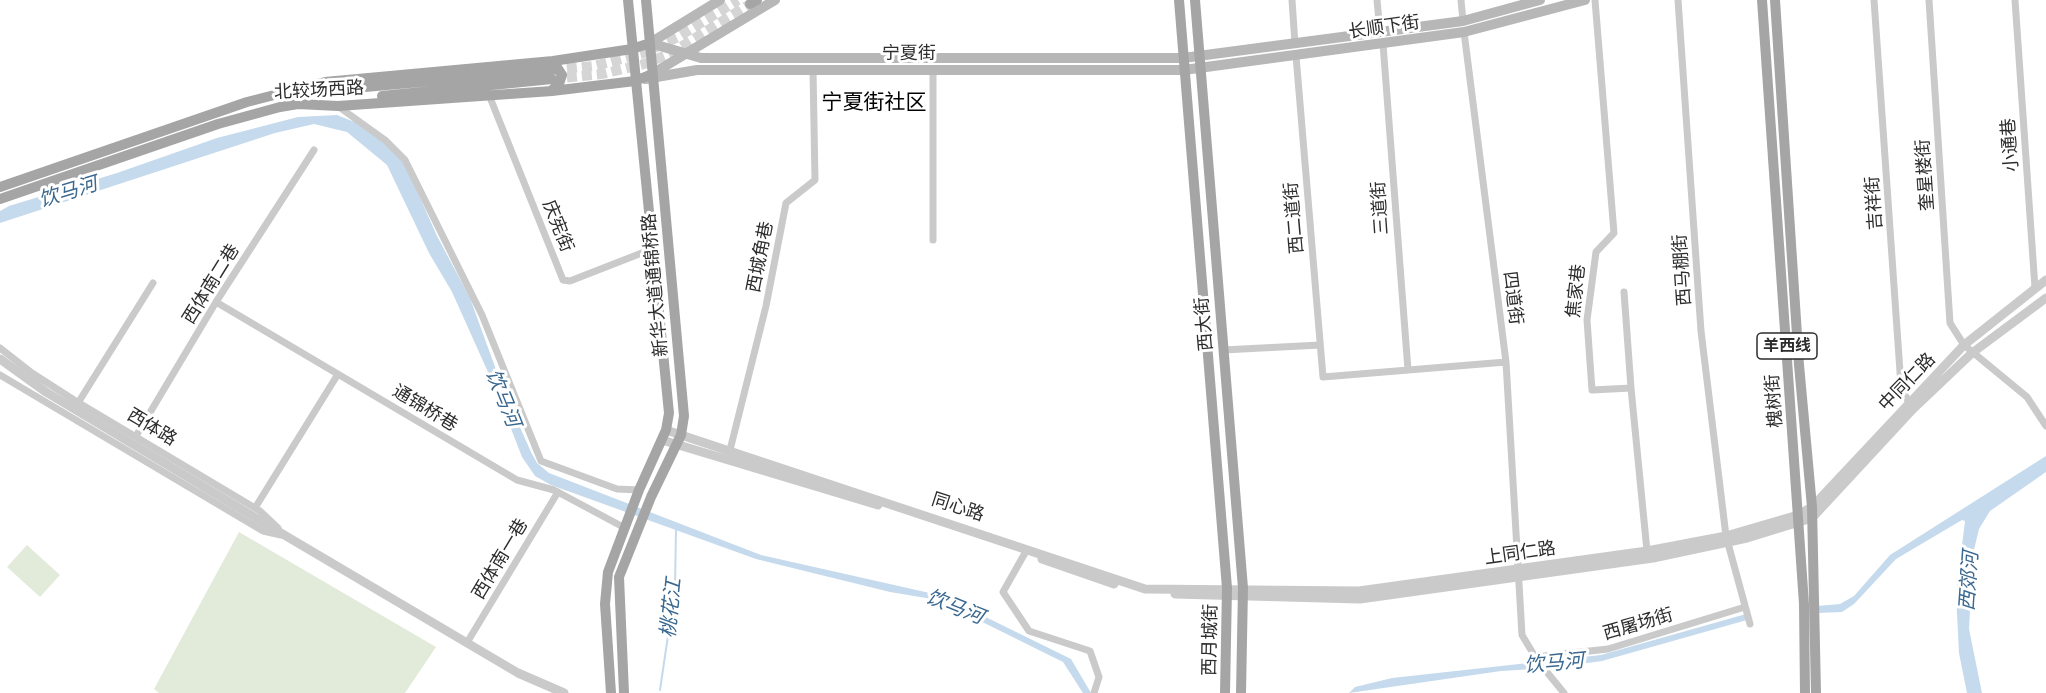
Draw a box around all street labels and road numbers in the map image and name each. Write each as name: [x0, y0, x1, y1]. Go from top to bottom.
street label: 长顺下街: [1347, 11, 1421, 43]
street label: 宁夏街: [882, 42, 936, 64]
street label: 北较场西路: [273, 77, 365, 103]
street label: 小通巷: [1997, 117, 2023, 173]
street label: 奎星楼街: [1912, 138, 1938, 212]
street label: 吉祥街: [1861, 175, 1887, 231]
street label: 三道街: [1367, 180, 1393, 236]
street label: 西二道街: [1280, 181, 1308, 255]
street label: 庆宪街: [538, 197, 578, 255]
street label: 新华大道通锦桥路: [638, 212, 672, 358]
street label: 西城角巷: [743, 220, 777, 294]
street label: 西马棚街: [1669, 233, 1695, 307]
street label: 西体南二巷: [178, 240, 244, 328]
street label: 焦家巷: [1562, 263, 1590, 319]
street label: 四道街: [1499, 270, 1527, 326]
street label: 西大街: [1191, 296, 1217, 352]
road number: 羊西线: [1757, 333, 1817, 359]
street label: 中同仁路: [1874, 349, 1940, 415]
street label: 槐树街: [1761, 373, 1787, 429]
street label: 通锦桥巷: [389, 380, 461, 436]
street label: 西体路: [123, 404, 181, 450]
street label: 同心路: [929, 488, 987, 526]
street label: 西体南一巷: [468, 515, 532, 603]
street label: 上同仁路: [1483, 537, 1557, 569]
street label: 西月城街: [1199, 604, 1221, 676]
street label: 西屠场街: [1600, 604, 1676, 644]

